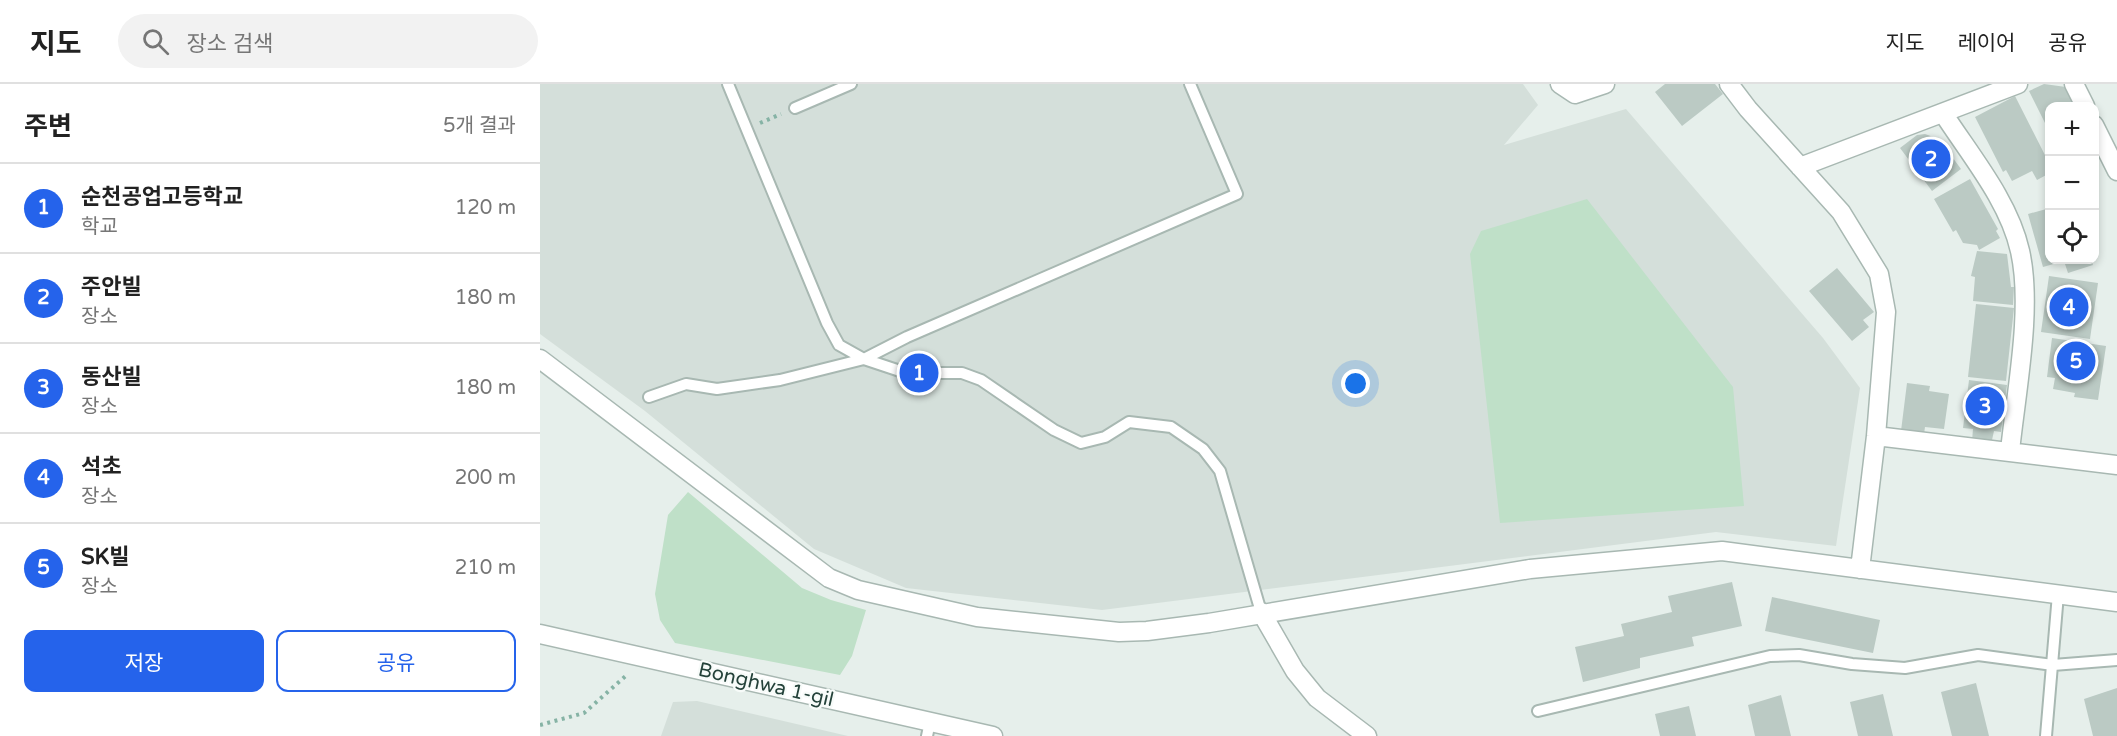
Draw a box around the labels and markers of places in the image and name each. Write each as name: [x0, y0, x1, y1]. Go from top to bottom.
pin: 2: [1912, 136, 1950, 182]
pin: 4: [2050, 284, 2089, 330]
pin: 5: [2056, 338, 2096, 384]
pin: 1: [900, 350, 938, 396]
pin: 3: [1966, 384, 2004, 428]

